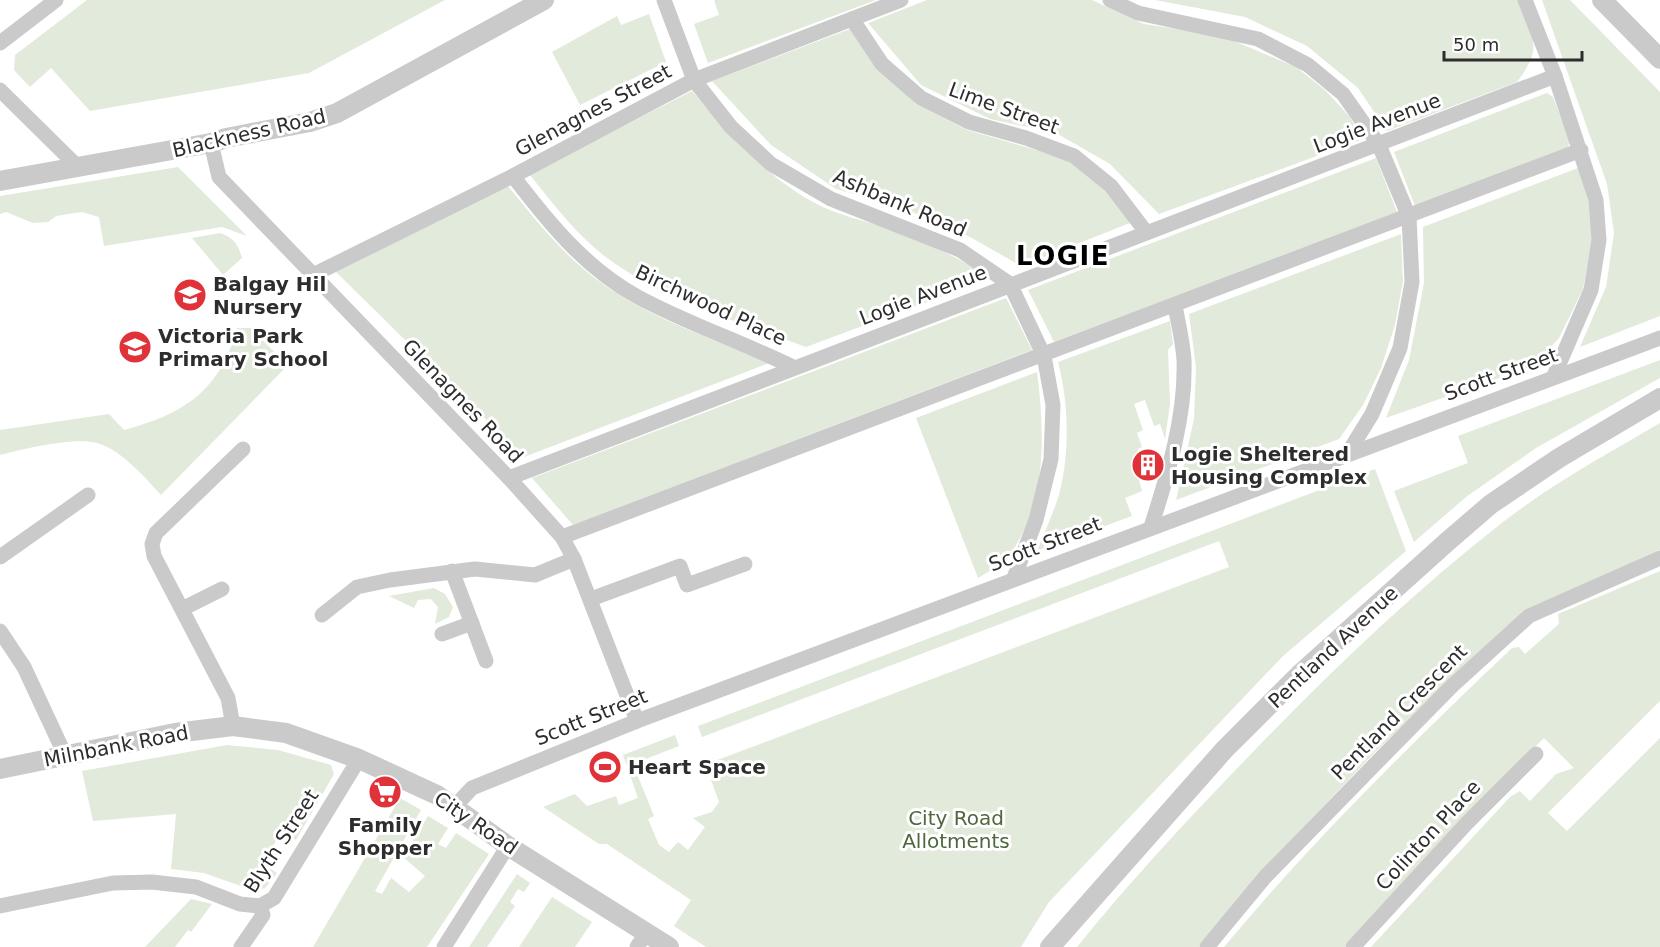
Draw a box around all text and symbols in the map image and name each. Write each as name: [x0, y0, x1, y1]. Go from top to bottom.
scale bar: [1444, 24, 1582, 62]
text: 50 m: [1453, 34, 1499, 55]
street label: Glenagnes Street: [511, 59, 675, 161]
street label: Lime Street: [946, 77, 1063, 139]
street label: Logie Avenue: [1310, 88, 1444, 158]
street label: Blackness Road: [170, 104, 328, 162]
street label: Ashbank Road: [830, 164, 970, 242]
district label: LOGIE: [1016, 241, 1110, 271]
street label: Birchwood Place: [632, 260, 790, 350]
street label: Logie Avenue: [856, 260, 990, 330]
place label: Balgay Hil Nursery: [213, 272, 326, 319]
school or university icon: Balgay Hil Nursery: [172, 277, 208, 313]
place label: Victoria Park Primary School: [158, 324, 328, 371]
school or university icon: Victoria Park Primary School: [117, 329, 153, 365]
street label: Glenagnes Road: [398, 334, 528, 468]
street label: Scott Street: [1441, 342, 1561, 406]
place label: Logie Sheltered Housing Complex: [1171, 442, 1367, 489]
building icon: Logie Sheltered Housing Complex: [1130, 447, 1166, 483]
street label: Scott Street: [985, 511, 1105, 576]
street label: Pentland Avenue: [1263, 581, 1403, 713]
street label: Pentland Crescent: [1326, 639, 1472, 785]
street label: Scott Street: [531, 684, 651, 750]
street label: Milnbank Road: [42, 720, 190, 772]
sports icon: Heart Space: [587, 749, 623, 785]
place label: Heart Space: [628, 755, 766, 779]
supermarket icon: Family Shopper: [367, 774, 403, 810]
street label: Colinton Place: [1371, 775, 1485, 895]
street label: Blyth Street: [239, 785, 323, 897]
street label: City Road: [430, 786, 522, 860]
park label: City Road Allotments: [902, 806, 1010, 853]
place label: Family Shopper: [338, 813, 432, 860]

